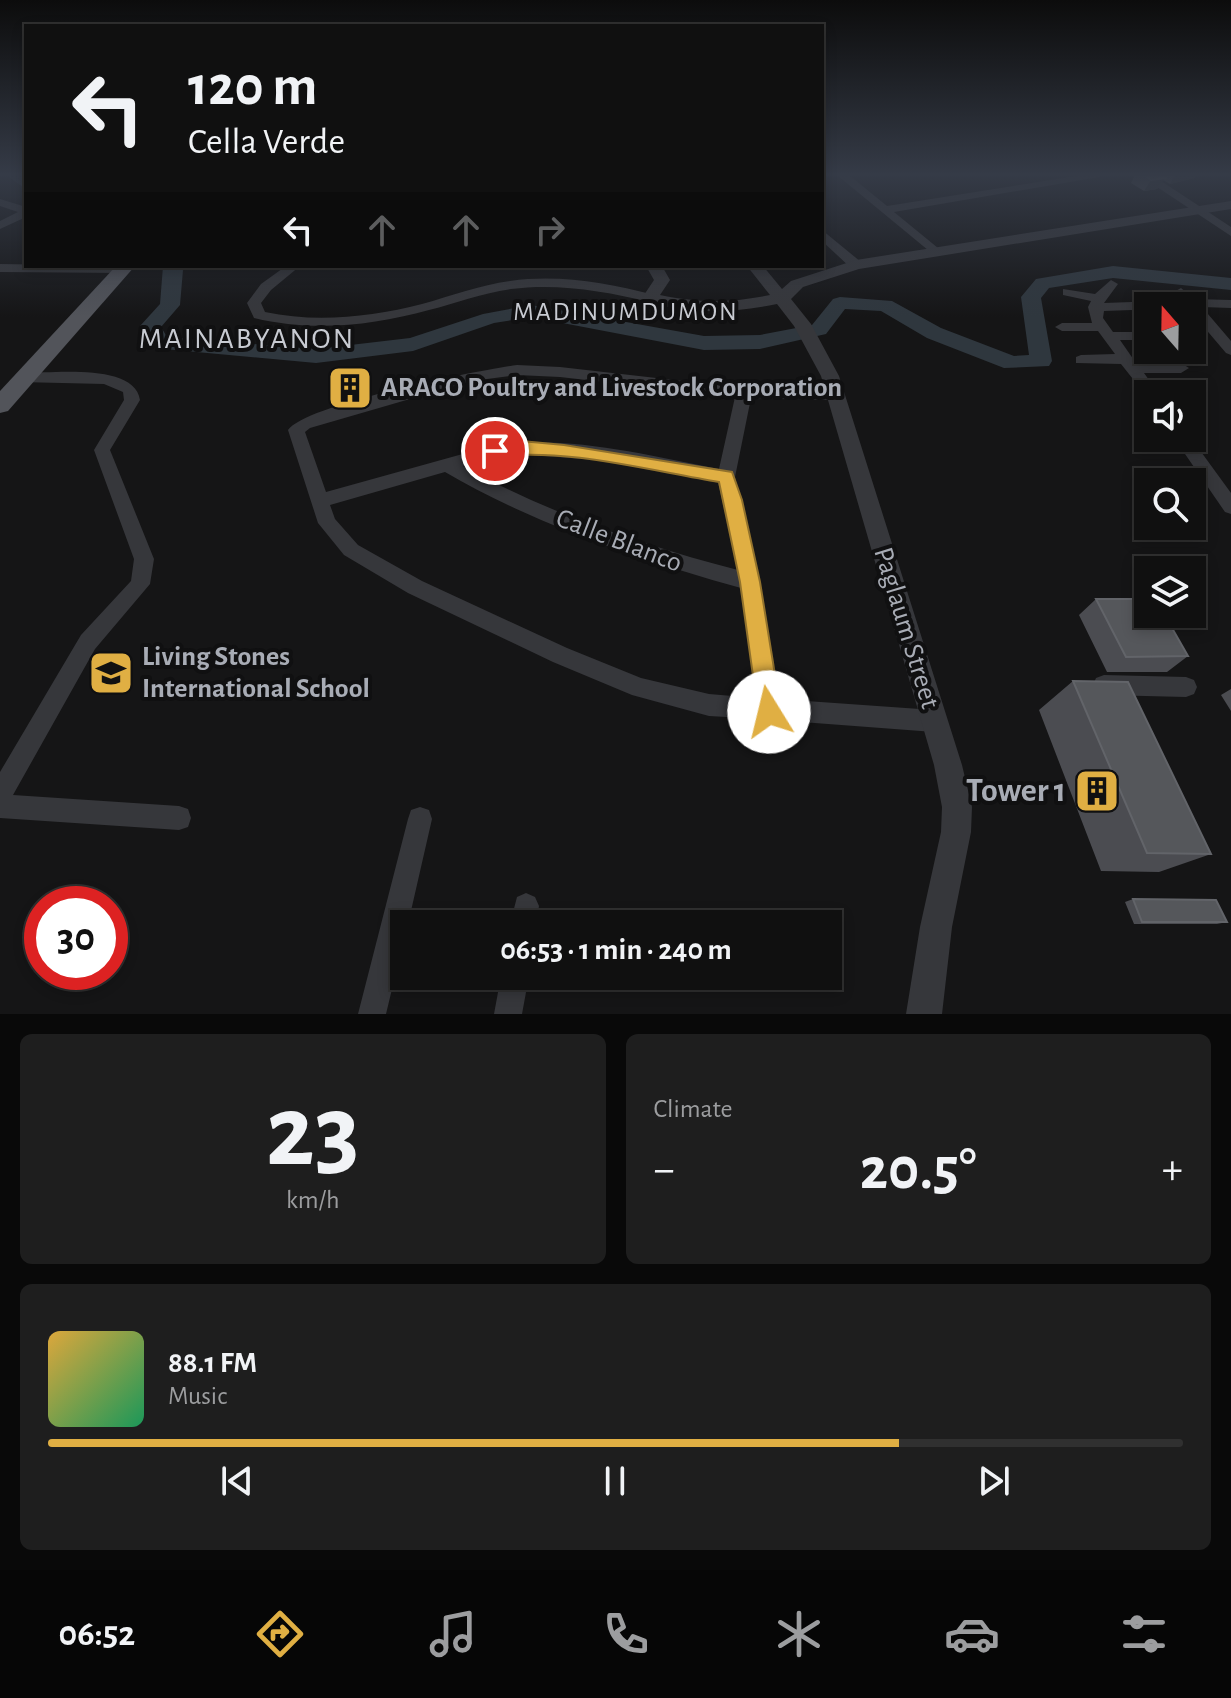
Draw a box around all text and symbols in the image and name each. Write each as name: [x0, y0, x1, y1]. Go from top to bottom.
icon: left: [56, 56, 160, 160]
text: 120 m: [188, 59, 317, 115]
text: Cella Verde: [188, 124, 345, 160]
icon: left: [276, 208, 320, 252]
icon: ahead: [360, 208, 404, 252]
icon: ahead: [444, 208, 488, 252]
icon: right: [528, 208, 572, 252]
north arrow: [1134, 292, 1206, 364]
map controls: [1134, 292, 1206, 628]
district label: MADINUMDUMON: [513, 299, 739, 325]
district label: MAINABYANON: [139, 324, 355, 354]
building icon: ARACO Poultry and Livestock Corporation: [326, 364, 374, 412]
place label: ARACO Poultry and Livestock Corporation: [381, 374, 842, 402]
button: sound: [1134, 380, 1206, 452]
pin: [461, 417, 529, 485]
icon: arrive: [473, 429, 517, 473]
button: search: [1134, 468, 1206, 540]
street label: Calle Blanco: [552, 504, 686, 578]
street label: Paglaum Street: [868, 544, 944, 712]
button: layers: [1134, 556, 1206, 628]
place label: Living Stones International School: [142, 643, 370, 703]
school or university icon: Living Stones International School: [87, 649, 135, 697]
position arrow: [727, 670, 811, 754]
building icon: Tower 1: [1073, 767, 1121, 815]
place label: Tower 1: [966, 774, 1066, 808]
speed limit sign: 30: [24, 886, 128, 990]
text: 06:53 · 1 min · 240 m: [500, 935, 732, 965]
text: 23: [266, 1081, 360, 1185]
text: Climate: [654, 1096, 732, 1122]
text: 20.5°: [860, 1140, 977, 1200]
text: −: [654, 1148, 675, 1192]
text: +: [1162, 1148, 1183, 1192]
text: km/h: [286, 1187, 340, 1213]
text: 88.1 FM: [168, 1348, 257, 1378]
text: Music: [168, 1383, 227, 1409]
icon: previous: [215, 1459, 259, 1503]
icon: pause: [593, 1459, 637, 1503]
icon: next: [972, 1459, 1016, 1503]
icon: directions: [252, 1606, 308, 1662]
icon: music: [425, 1606, 481, 1662]
icon: phone: [598, 1606, 654, 1662]
icon: climate: [771, 1606, 827, 1662]
icon: car: [944, 1606, 1000, 1662]
icon: filters: [1116, 1606, 1172, 1662]
text: 06:52: [58, 1616, 135, 1652]

